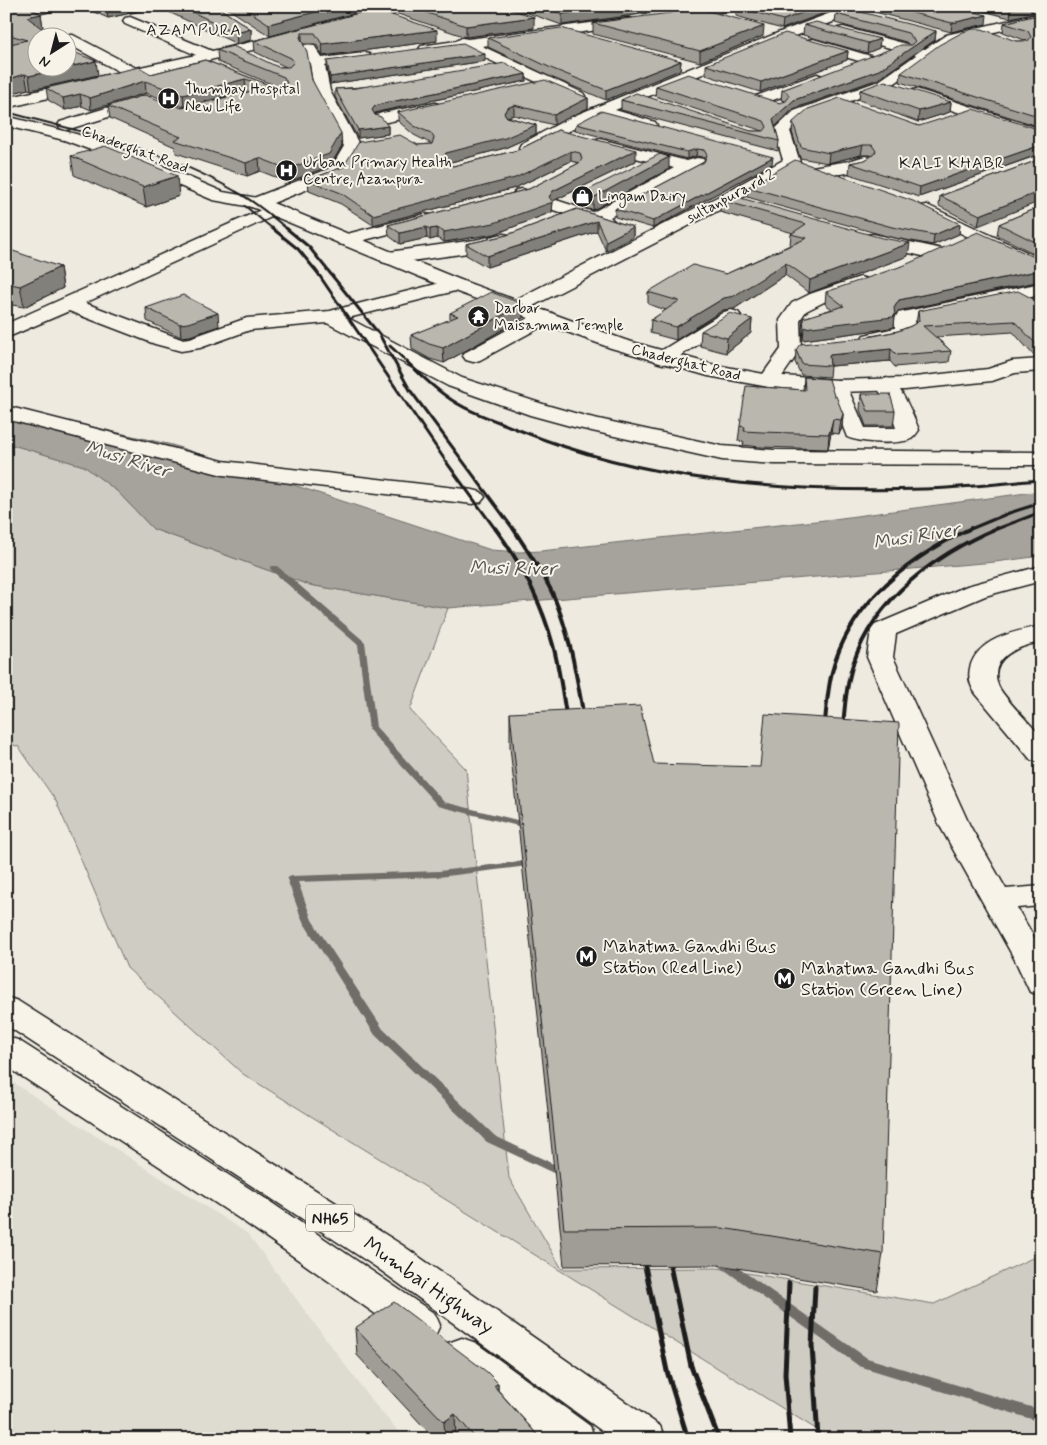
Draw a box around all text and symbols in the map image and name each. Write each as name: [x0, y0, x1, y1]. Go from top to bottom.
district label: AZAMPURA: [146, 20, 242, 41]
north arrow: [28, 28, 78, 78]
text: N: [36, 52, 54, 72]
place label: Thumbay Hospital New Life: [185, 80, 300, 117]
hospital icon: Thumbay Hospital New Life: [157, 86, 181, 110]
street label: Chaderghat Road: [78, 121, 191, 179]
place label: Urban Primary Health Centre, Azampura: [303, 153, 452, 190]
district label: KALI KHABR: [899, 153, 1005, 174]
hospital icon: Urban Primary Health Centre, Azampura: [275, 159, 299, 183]
street label: sultanpura rd 2: [683, 165, 778, 229]
shop icon: Lingam Dairy: [570, 184, 594, 208]
place label: Lingam Dairy: [598, 187, 686, 208]
place label: Darbar Maisamma Temple: [494, 299, 624, 336]
temple icon: Darbar Maisamma Temple: [466, 305, 490, 329]
street label: Chaderghat Road: [629, 340, 743, 387]
water label: Musi River: [82, 435, 176, 485]
water label: Musi River: [871, 517, 964, 556]
water label: Musi River: [469, 555, 560, 582]
place label: Mahatma Gandhi Bus Station (Red Line): [603, 935, 776, 980]
metro station icon: Mahatma Gandhi Bus Station (Red Line): [575, 944, 599, 968]
place label: Mahatma Gandhi Bus Station (Green Line): [801, 957, 974, 1002]
metro station icon: Mahatma Gandhi Bus Station (Green Line): [773, 966, 797, 990]
road number: NH65: [306, 1204, 354, 1232]
street label: Mumbai Highway: [356, 1230, 499, 1343]

